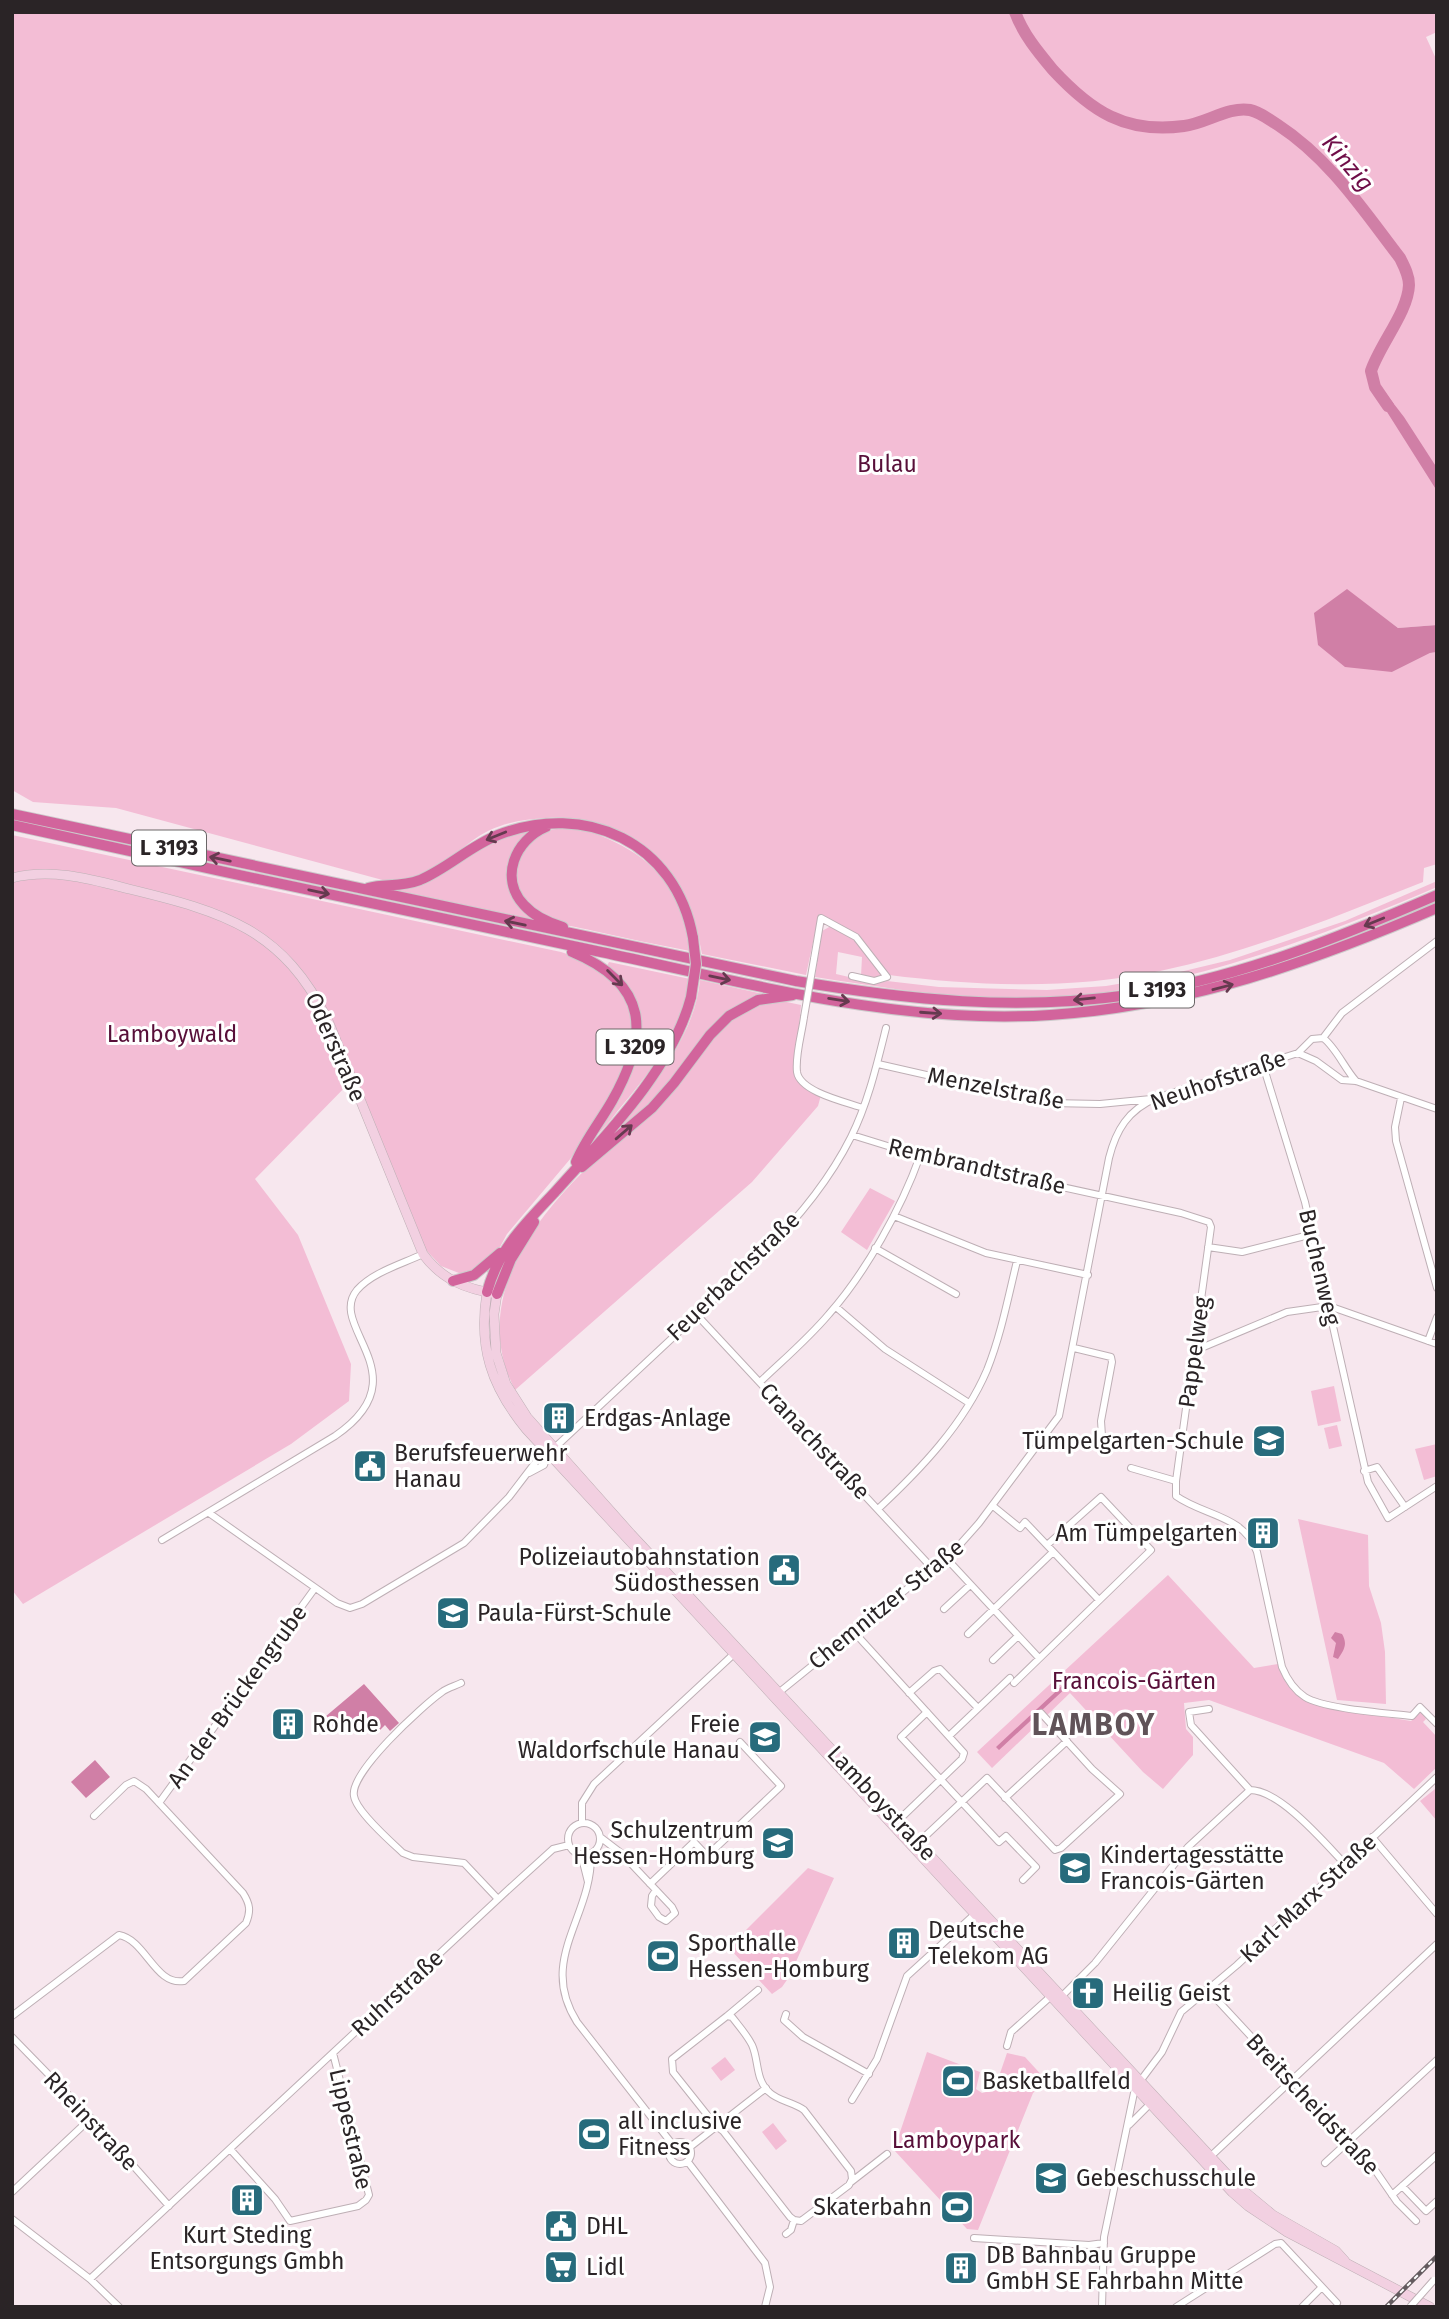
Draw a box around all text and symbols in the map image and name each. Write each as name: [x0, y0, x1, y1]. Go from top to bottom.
water label: Kinzig: [1316, 129, 1380, 197]
park label: Bulau: [857, 450, 917, 478]
road number: L 3193: [132, 830, 206, 866]
one-way arrow: [486, 831, 507, 844]
one-way arrow: [209, 851, 232, 865]
one-way arrow: [307, 886, 330, 900]
one-way arrow: [504, 915, 527, 929]
one-way arrow: [1363, 916, 1385, 929]
one-way arrow: [606, 970, 623, 987]
one-way arrow: [708, 971, 731, 985]
road number: L 3193: [1120, 972, 1194, 1007]
one-way arrow: [1211, 980, 1234, 993]
street label: Oderstraße: [300, 988, 372, 1106]
one-way arrow: [1073, 993, 1096, 1006]
one-way arrow: [827, 994, 850, 1007]
one-way arrow: [919, 1007, 942, 1020]
park label: Lamboywald: [107, 1020, 237, 1048]
road number: L 3209: [596, 1030, 674, 1064]
street label: Neuhofstraße: [1146, 1044, 1290, 1116]
street label: Menzelstraße: [925, 1061, 1067, 1115]
one-way arrow: [615, 1124, 633, 1140]
street label: Rembrandtstraße: [885, 1132, 1069, 1200]
street label: Feuerbachstraße: [661, 1205, 805, 1347]
street label: Buchenweg: [1293, 1206, 1347, 1328]
street label: Pappelweg: [1172, 1294, 1216, 1410]
street label: Cranachstraße: [754, 1377, 876, 1505]
building icon: Erdgas-Anlage: [540, 1399, 578, 1437]
place label: Erdgas-Anlage: [584, 1404, 731, 1432]
school or university icon: Tümpelgarten-Schule: [1250, 1422, 1288, 1460]
place label: Tümpelgarten-Schule: [1022, 1427, 1244, 1455]
place label: Berufsfeuerwehr Hanau: [394, 1439, 567, 1493]
public building icon: Berufsfeuerwehr Hanau: [351, 1447, 389, 1485]
building icon: Am Tümpelgarten: [1244, 1514, 1282, 1552]
place label: Am Tümpelgarten: [1055, 1519, 1238, 1547]
street label: Chemnitzer Straße: [803, 1533, 969, 1675]
place label: Polizeiautobahnstation Südosthessen: [518, 1543, 760, 1597]
public building icon: Polizeiautobahnstation Südosthessen: [765, 1551, 803, 1589]
school or university icon: Paula-Fürst-Schule: [434, 1594, 472, 1632]
street label: An der Brückengrube: [161, 1599, 313, 1793]
place label: Paula-Fürst-Schule: [477, 1599, 672, 1627]
park label: Francois-Gärten: [1052, 1667, 1216, 1695]
building icon: Rohde: [269, 1705, 307, 1743]
district label: LAMBOY: [1032, 1707, 1156, 1743]
place label: Rohde: [312, 1710, 379, 1738]
place label: Freie Waldorfschule Hanau: [518, 1710, 740, 1764]
school or university icon: Freie Waldorfschule Hanau: [746, 1718, 784, 1756]
street label: Lamboystraße: [821, 1740, 943, 1866]
place label: Schulzentrum Hessen-Homburg: [573, 1816, 754, 1870]
school or university icon: Schulzentrum Hessen-Homburg: [759, 1824, 797, 1862]
street label: Karl-Marx-Straße: [1234, 1828, 1382, 1968]
place label: Kindertagesstätte Francois-Gärten: [1100, 1841, 1284, 1895]
school or university icon: Kindertagesstätte Francois-Gärten: [1056, 1849, 1094, 1887]
place label: Deutsche Telekom AG: [928, 1916, 1049, 1970]
building icon: Deutsche Telekom AG: [885, 1924, 923, 1962]
place label: Sporthalle Hessen-Homburg: [688, 1929, 869, 1983]
sports icon: Sporthalle Hessen-Homburg: [644, 1937, 682, 1975]
street label: Ruhrstraße: [345, 1944, 449, 2042]
church icon: Heilig Geist: [1069, 1974, 1107, 2012]
place label: Heilig Geist: [1112, 1979, 1231, 2007]
street label: Breitscheidstraße: [1240, 2027, 1386, 2181]
sports icon: Basketballfeld: [939, 2062, 977, 2100]
street label: Rheinstraße: [38, 2065, 144, 2177]
street label: Lippestraße: [323, 2066, 379, 2192]
place label: Basketballfeld: [982, 2067, 1131, 2095]
place label: all inclusive Fitness: [618, 2107, 742, 2161]
sports icon: all inclusive Fitness: [575, 2115, 613, 2153]
park label: Lamboypark: [892, 2126, 1020, 2154]
school or university icon: Gebeschusschule: [1032, 2159, 1070, 2197]
place label: Gebeschusschule: [1076, 2164, 1256, 2192]
building icon: Kurt Steding Entsorgungs Gmbh: [228, 2181, 266, 2219]
sports icon: Skaterbahn: [938, 2188, 976, 2226]
place label: Skaterbahn: [813, 2193, 932, 2221]
public building icon: DHL: [542, 2207, 580, 2245]
place label: DHL: [586, 2212, 628, 2240]
place label: Kurt Steding Entsorgungs Gmbh: [149, 2221, 345, 2275]
place label: DB Bahnbau Gruppe GmbH SE Fahrbahn Mitte: [986, 2241, 1244, 2295]
supermarket icon: Lidl: [542, 2248, 580, 2286]
building icon: DB Bahnbau Gruppe GmbH SE Fahrbahn Mitte: [942, 2249, 980, 2287]
place label: Lidl: [586, 2253, 625, 2281]

